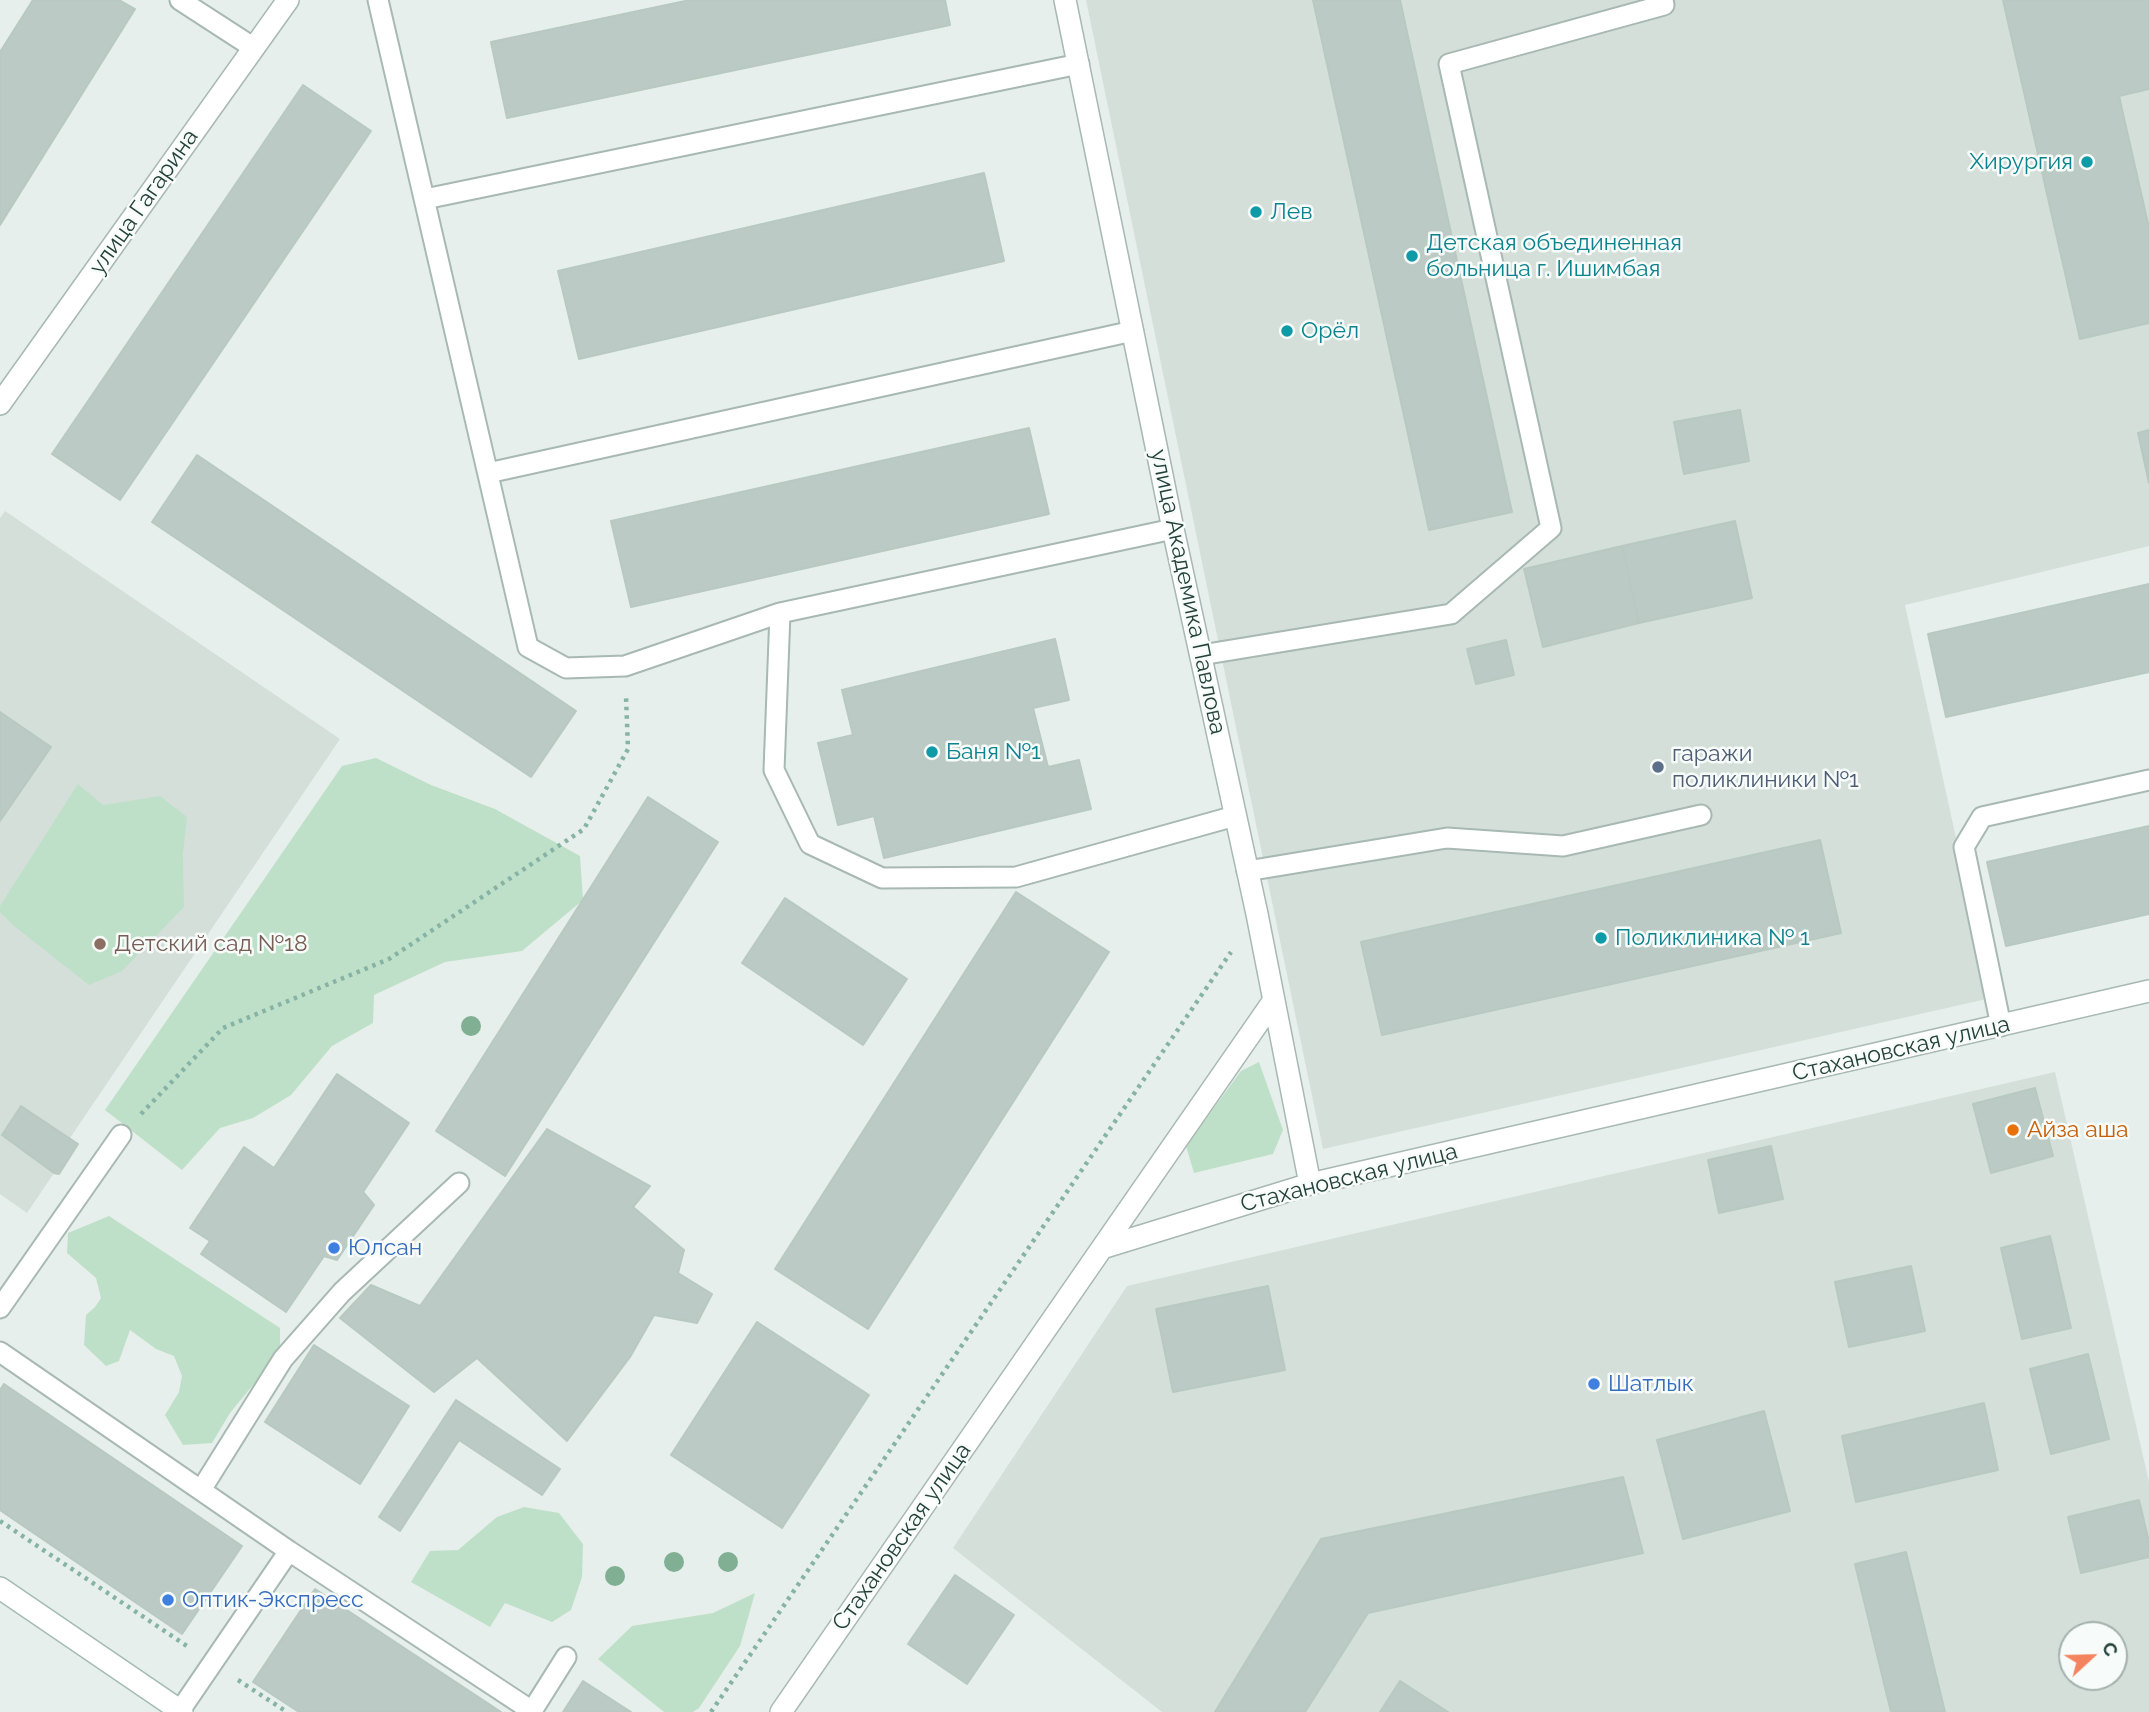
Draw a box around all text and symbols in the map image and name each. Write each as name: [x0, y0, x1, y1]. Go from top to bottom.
street label: улица Гагарина: [84, 124, 204, 280]
place label: Хирургия: [1969, 148, 2073, 176]
marker: Хирургия: [2079, 154, 2095, 170]
place label: Лев: [1270, 198, 1313, 226]
marker: Лев: [1248, 204, 1264, 220]
place label: Детская объединенная больница г. Ишимбая: [1426, 229, 1682, 283]
marker: Детская объединенная больница г. Ишимбая: [1404, 248, 1420, 264]
place label: Орёл: [1301, 317, 1359, 345]
marker: Орёл: [1279, 323, 1295, 339]
street label: улица Академика Павлова: [1144, 447, 1232, 737]
place label: Баня №1: [946, 738, 1041, 766]
place label: гаражи поликлиники №1: [1672, 740, 1859, 794]
marker: Баня №1: [924, 744, 940, 760]
marker: гаражи поликлиники №1: [1650, 759, 1666, 775]
place label: Поликлиника № 1: [1615, 924, 1810, 952]
place label: Детский сад №18: [114, 930, 308, 958]
marker: Поликлиника № 1: [1593, 930, 1609, 946]
marker: Детский сад №18: [92, 936, 108, 952]
street label: Стахановская улица: [1789, 1011, 2013, 1087]
place label: Айза аша: [2027, 1116, 2129, 1144]
marker: Айза аша: [2005, 1122, 2021, 1138]
street label: Стахановская улица: [1238, 1138, 1460, 1218]
place label: Юлсан: [348, 1234, 422, 1262]
marker: Юлсан: [326, 1240, 342, 1256]
place label: Шатлык: [1608, 1370, 1694, 1398]
marker: Шатлык: [1586, 1376, 1602, 1392]
street label: Стахановская улица: [827, 1438, 977, 1636]
place label: Оптик-Экспресс: [182, 1586, 364, 1614]
marker: Оптик-Экспресс: [160, 1592, 176, 1608]
north arrow: [2058, 1621, 2128, 1691]
text: С: [2098, 1639, 2123, 1659]

